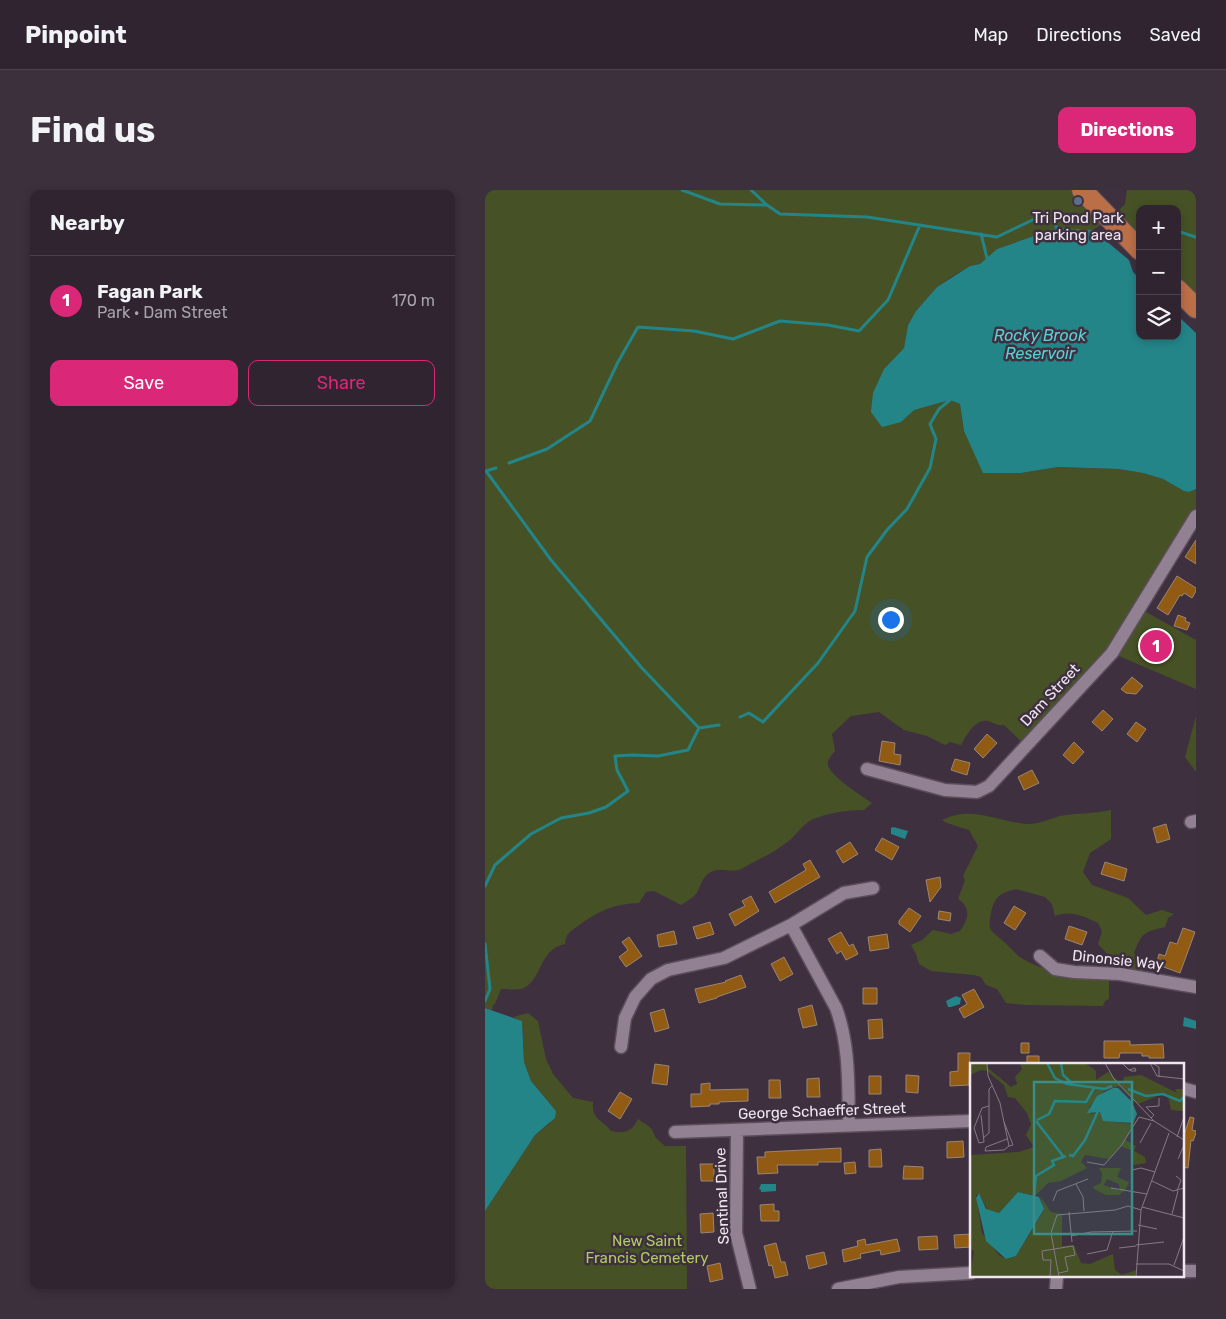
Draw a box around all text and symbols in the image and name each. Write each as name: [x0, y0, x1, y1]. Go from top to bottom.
text: Pinpoint: [25, 21, 127, 49]
text: Map: [973, 24, 1008, 46]
text: Directions: [1036, 24, 1122, 46]
text: Saved: [1150, 24, 1201, 46]
button: Directions: [1058, 107, 1196, 153]
text: Find us: [30, 109, 155, 151]
marker: Tri Pond Park parking area: [1072, 195, 1084, 207]
map controls: [1136, 205, 1181, 340]
button: +: [1136, 205, 1181, 250]
place label: Tri Pond Park parking area: [1032, 209, 1124, 244]
text: Nearby: [50, 210, 125, 235]
button: −: [1136, 250, 1181, 295]
text: Fagan Park: [97, 280, 203, 303]
text: 1: [62, 291, 70, 310]
text: 170 m: [392, 291, 435, 310]
button: layers: [1136, 295, 1181, 340]
text: Park · Dam Street: [97, 303, 228, 322]
water label: Rocky Brook Reservoir: [994, 326, 1087, 363]
button: Save: [50, 360, 238, 406]
button: Share: [248, 360, 435, 406]
your location: [878, 607, 904, 633]
pin: 1: [1140, 627, 1172, 665]
street label: Dam Street: [1016, 660, 1084, 730]
street label: Dinonsie Way: [1071, 946, 1165, 974]
inset map: [970, 1063, 1183, 1276]
street label: George Schaeffer Street: [738, 1099, 906, 1123]
street label: Sentinal Drive: [711, 1147, 733, 1245]
park label: New Saint Francis Cemetery: [585, 1232, 709, 1267]

